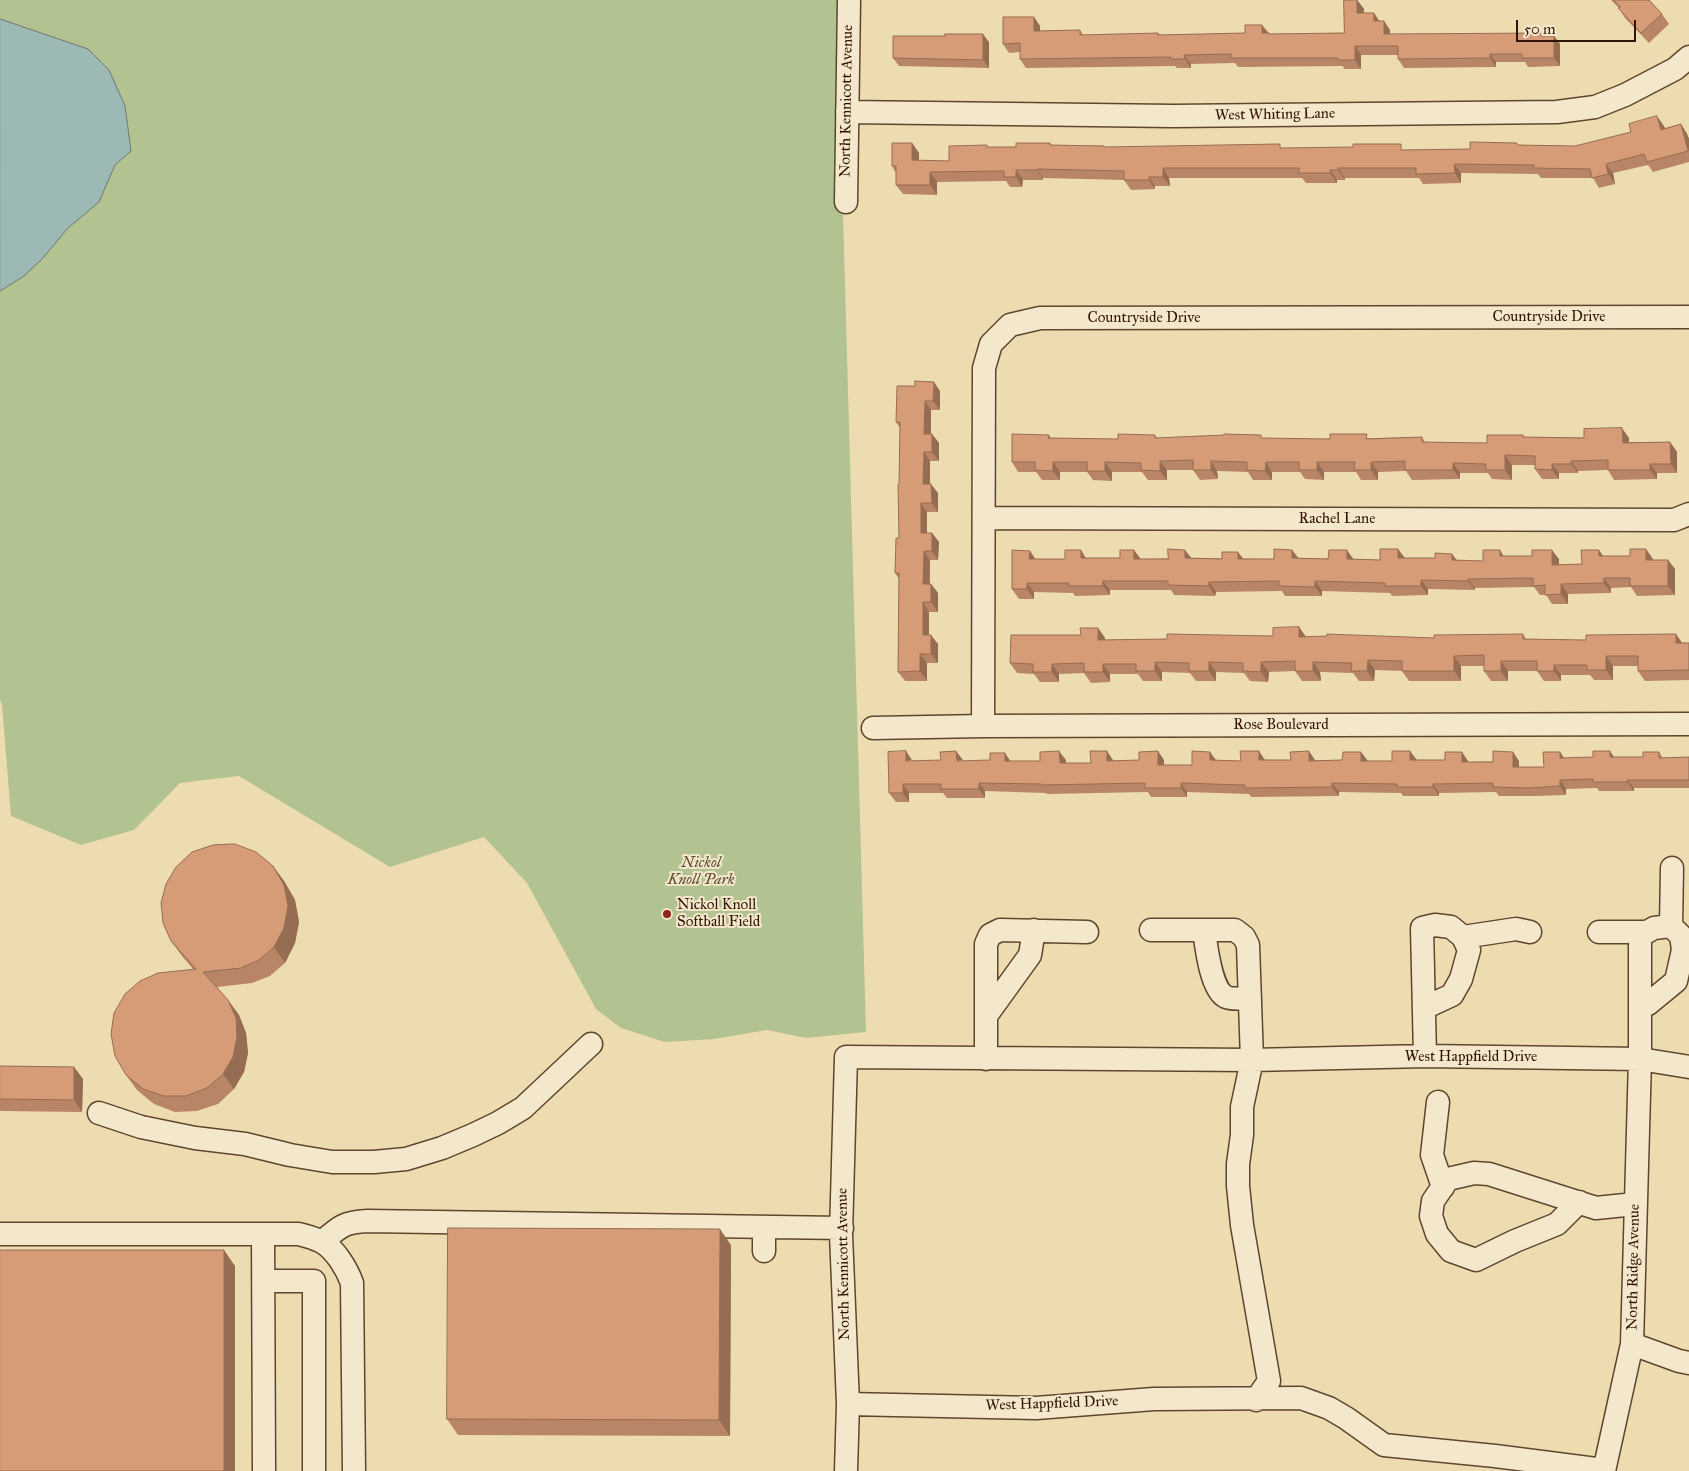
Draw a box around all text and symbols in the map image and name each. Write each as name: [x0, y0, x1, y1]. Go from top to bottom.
scale bar: [1519, 10, 1639, 42]
text: 50 m: [1524, 20, 1556, 38]
street label: North Kennicott Avenue: [837, 25, 857, 177]
street label: West Whiting Lane: [1215, 105, 1335, 125]
street label: Countryside Drive: [1492, 308, 1606, 326]
street label: Countryside Drive: [1087, 309, 1201, 327]
street label: Rachel Lane: [1299, 510, 1375, 528]
street label: Rose Boulevard: [1233, 716, 1329, 734]
park label: Nickol Knoll Park: [668, 854, 734, 889]
place label: Nickol Knoll Softball Field: [677, 896, 760, 931]
marker: Nickol Knoll Softball Field: [661, 908, 673, 920]
street label: West Happfield Drive: [1405, 1048, 1537, 1066]
street label: North Kennicott Avenue: [834, 1188, 854, 1340]
street label: North Ridge Avenue: [1624, 1204, 1644, 1330]
street label: West Happfield Drive: [985, 1393, 1119, 1415]

